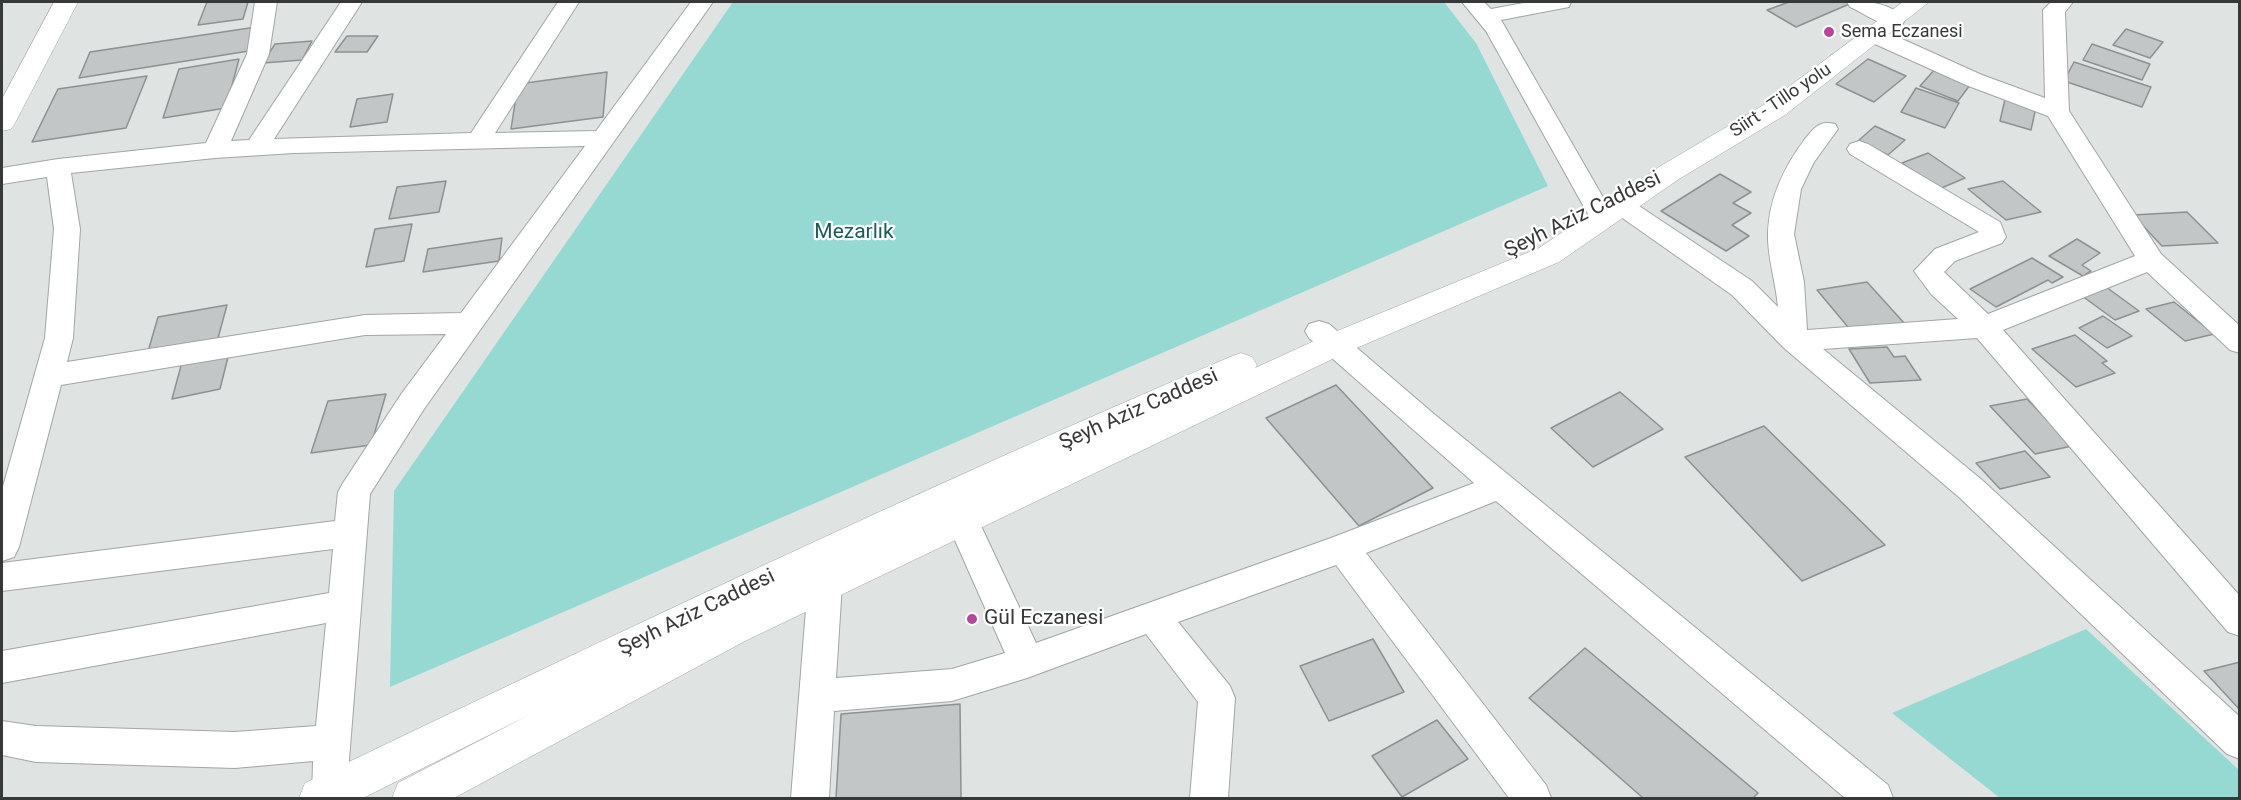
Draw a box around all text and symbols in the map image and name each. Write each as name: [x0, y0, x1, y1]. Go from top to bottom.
place label: Sema Eczanesi: [1841, 21, 1963, 43]
marker: Sema Eczanesi: [1822, 25, 1836, 39]
street label: Siirt - Tillo yolu: [1726, 59, 1836, 143]
street label: Şeyh Aziz Caddesi: [1501, 166, 1665, 264]
park label: Mezarlık: [814, 220, 894, 246]
street label: Şeyh Aziz Caddesi: [1056, 364, 1222, 456]
street label: Şeyh Aziz Caddesi: [615, 564, 779, 662]
place label: Gül Eczanesi: [984, 606, 1103, 632]
marker: Gül Eczanesi: [965, 612, 979, 626]

